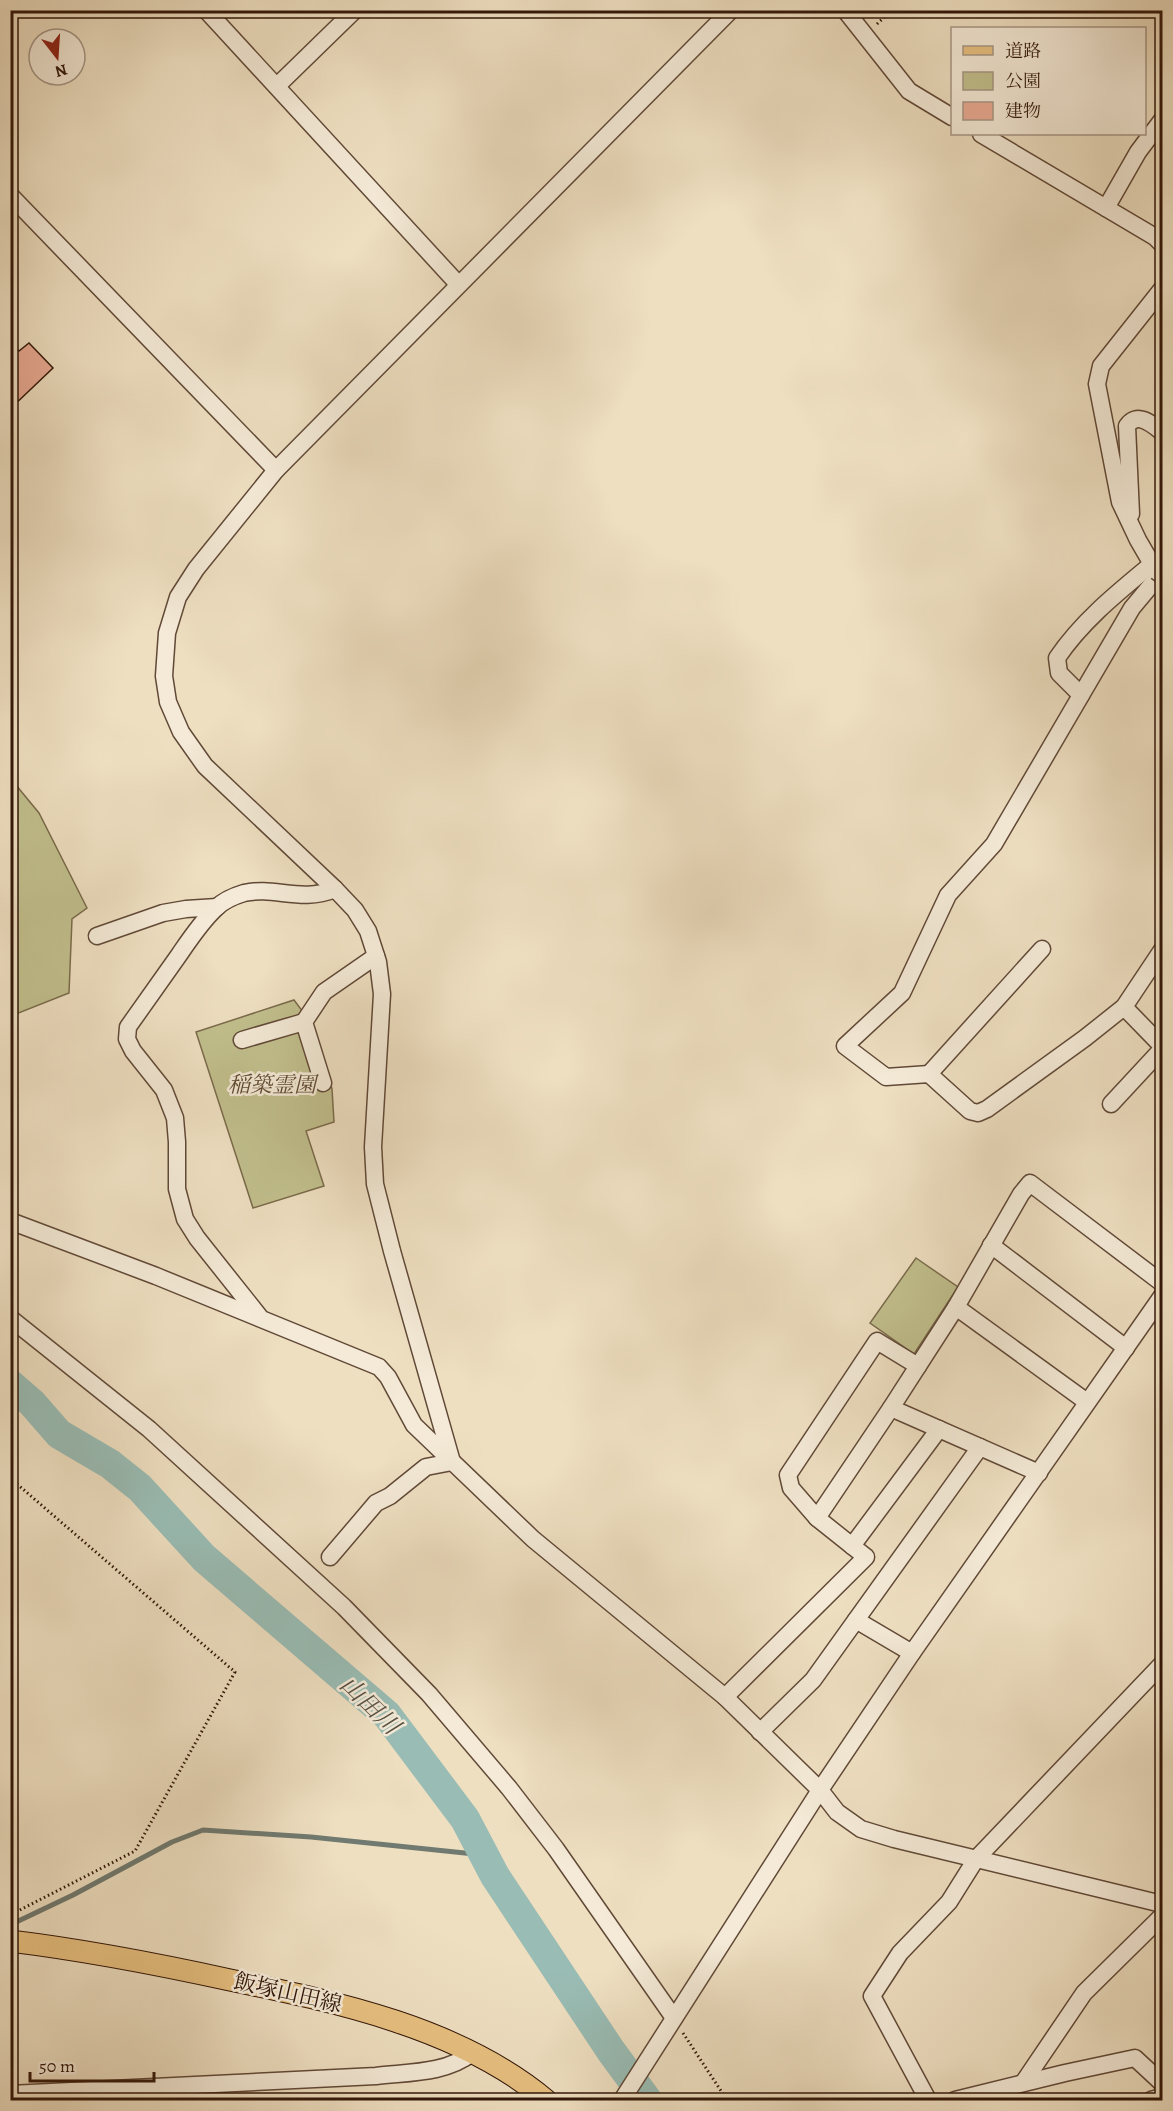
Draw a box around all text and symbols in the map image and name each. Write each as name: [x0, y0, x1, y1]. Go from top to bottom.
north arrow: [27, 27, 87, 87]
legend: [951, 27, 1146, 135]
text: 道路: [1005, 39, 1041, 63]
text: N: [52, 58, 70, 83]
text: 公園: [1005, 69, 1041, 93]
text: 建物: [1005, 99, 1041, 123]
park label: 稲築霊園: [228, 1070, 319, 1100]
water label: 山田川: [333, 1668, 409, 1744]
street label: 飯塚山田線: [231, 1966, 345, 2020]
scale bar: [30, 2045, 154, 2083]
text: 50 m: [39, 2054, 75, 2078]

